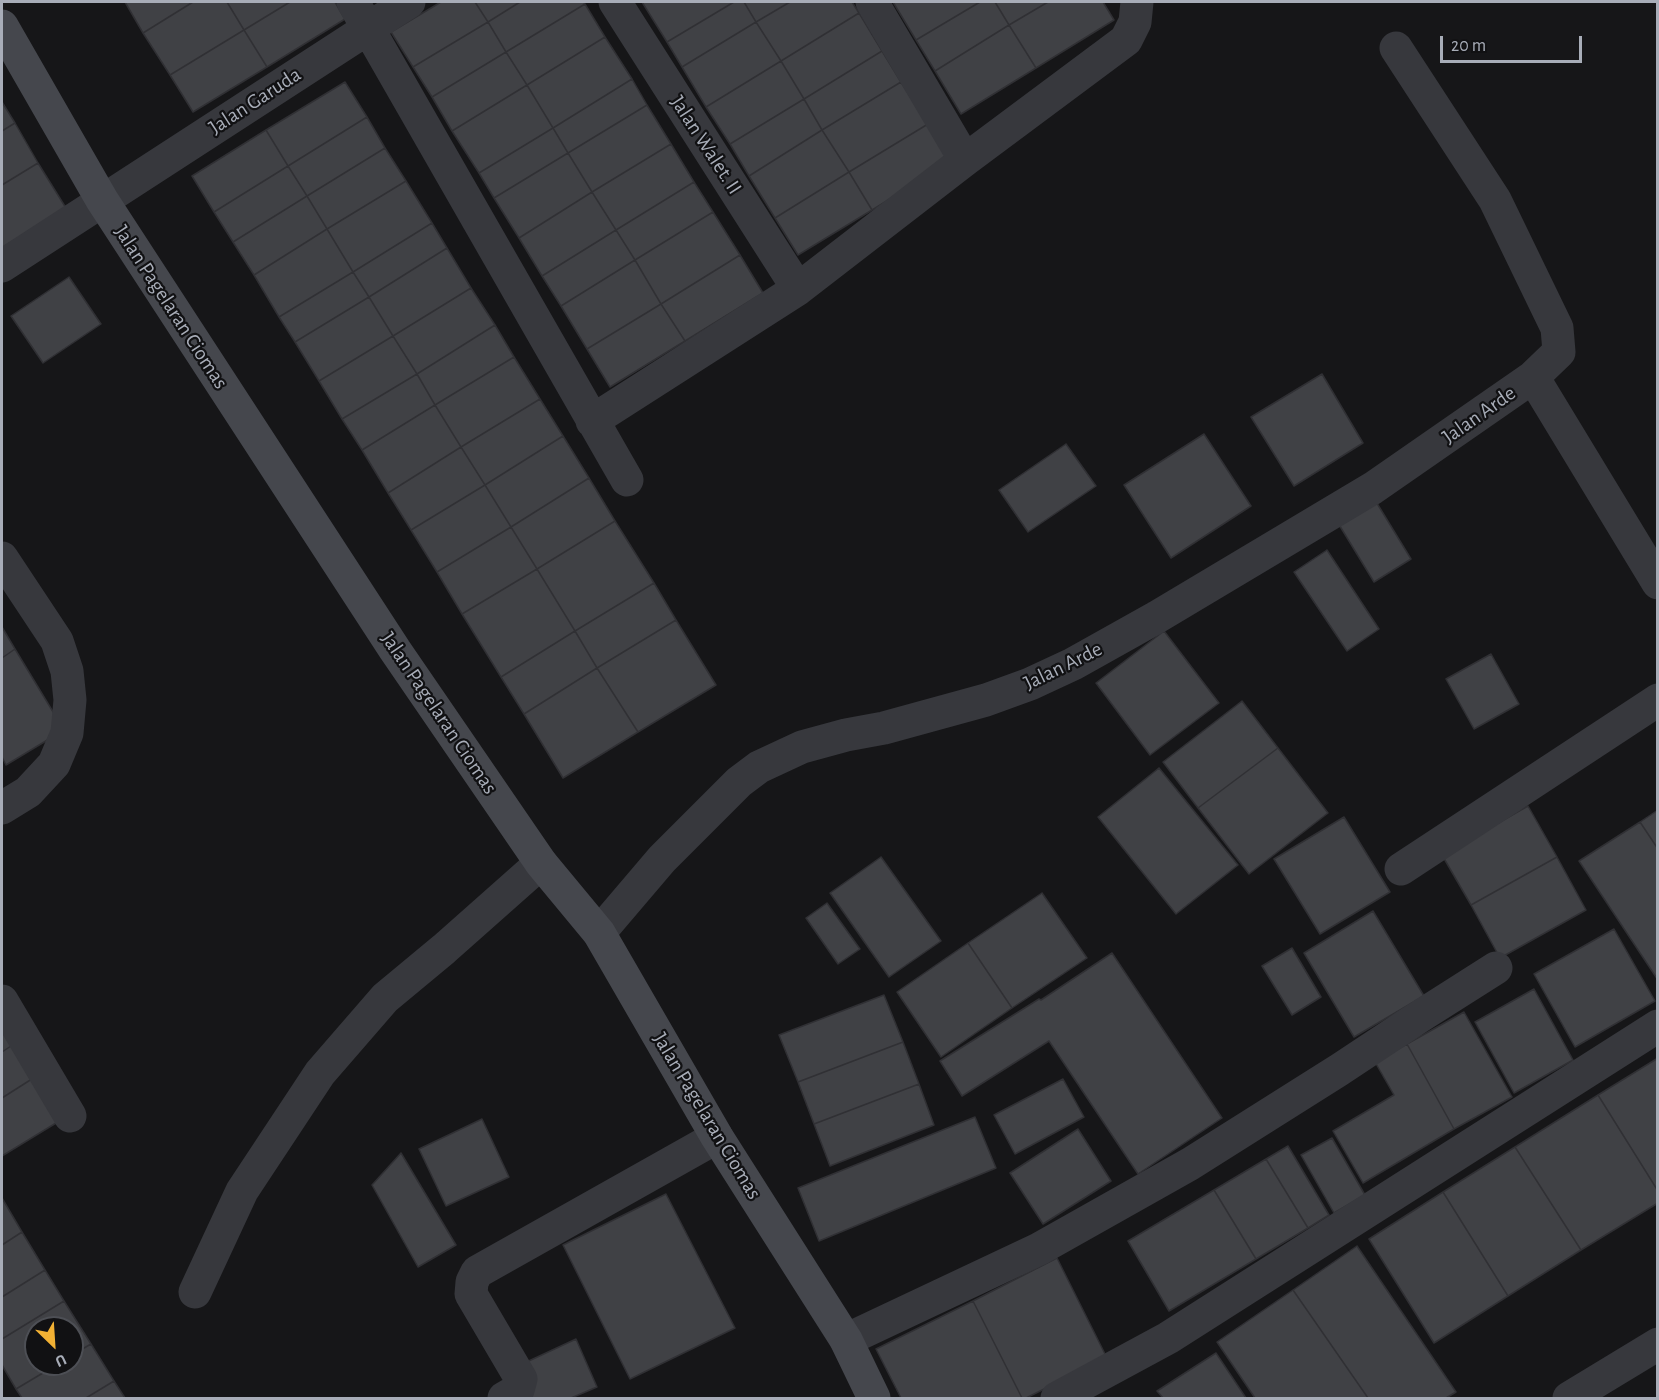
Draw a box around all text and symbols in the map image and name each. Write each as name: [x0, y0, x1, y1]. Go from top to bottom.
scale bar: [1443, 24, 1586, 62]
text: 20 m: [1451, 37, 1486, 55]
street label: Jalan Garuda: [204, 62, 306, 140]
street label: Jalan Walet. II: [665, 91, 747, 199]
street label: Jalan Pagelaran Ciomas: [109, 220, 233, 394]
street label: Jalan Arde: [1437, 381, 1521, 449]
street label: Jalan Pagelaran Ciomas: [375, 627, 503, 799]
street label: Jalan Arde: [1020, 636, 1106, 696]
street label: Jalan Pagelaran Ciomas: [647, 1028, 767, 1204]
north arrow: [24, 1316, 84, 1376]
text: U: [53, 1351, 69, 1370]

